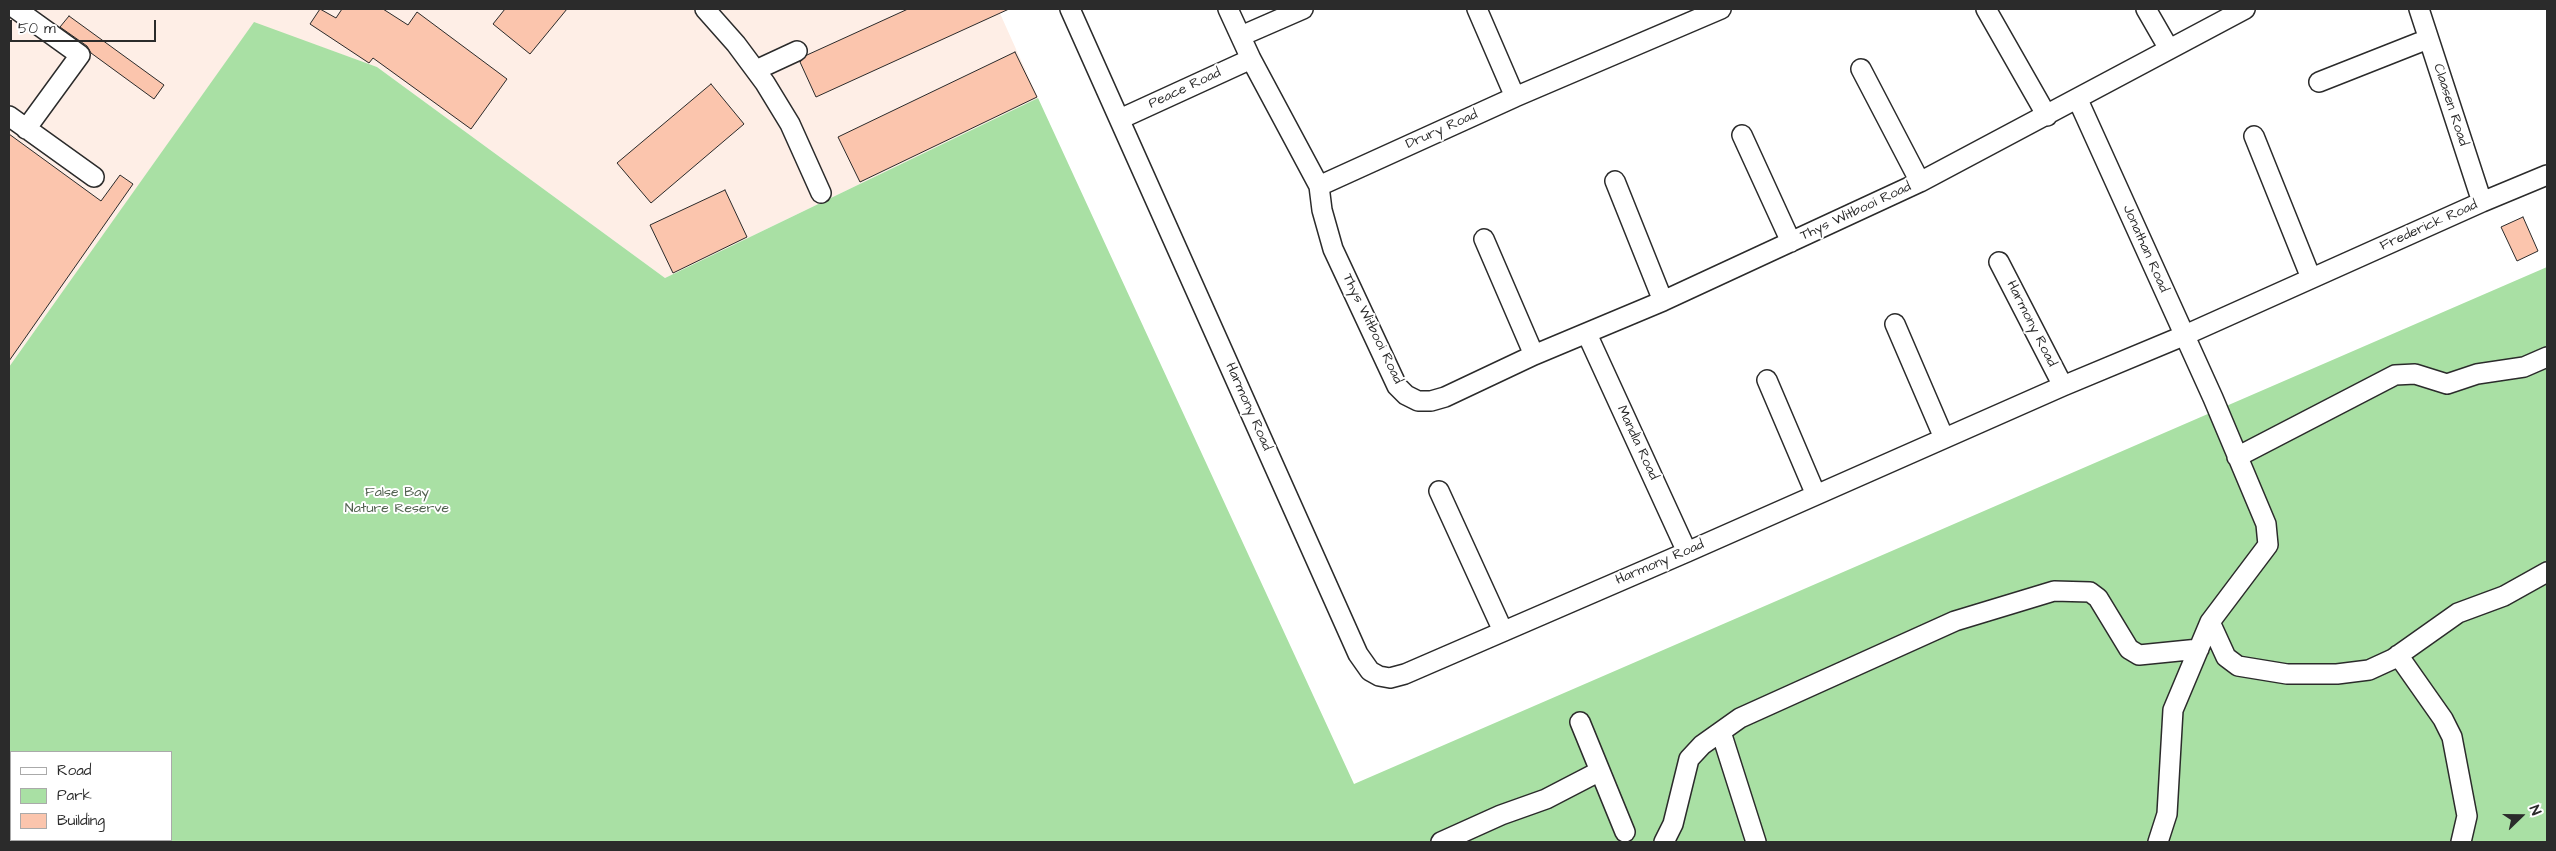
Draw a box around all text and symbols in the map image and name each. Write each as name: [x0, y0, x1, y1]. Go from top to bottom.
scale bar: [12, 10, 159, 42]
text: 50 m: [18, 18, 56, 39]
street label: Claasen Road: [2429, 62, 2471, 148]
street label: Peace Road: [1146, 65, 1224, 113]
street label: Drury Road: [1403, 107, 1481, 153]
street label: Thys Witbooi Road: [1798, 179, 1914, 245]
street label: Frederick Road: [2378, 197, 2480, 255]
street label: Jonathan Road: [2118, 203, 2172, 295]
street label: Thys Witbooi Road: [1338, 271, 1406, 387]
street label: Harmony Road: [2002, 278, 2060, 370]
street label: Harmony Road: [1221, 360, 1275, 454]
street label: Mandla Road: [1612, 403, 1662, 483]
park label: False Bay Nature Reserve: [345, 485, 449, 518]
street label: Harmony Road: [1613, 537, 1707, 589]
legend: [10, 751, 172, 841]
text: Road: [57, 760, 91, 781]
text: Park: [57, 785, 92, 806]
north arrow: [2496, 791, 2546, 841]
text: N: [2524, 803, 2546, 818]
text: Building: [57, 810, 105, 831]

